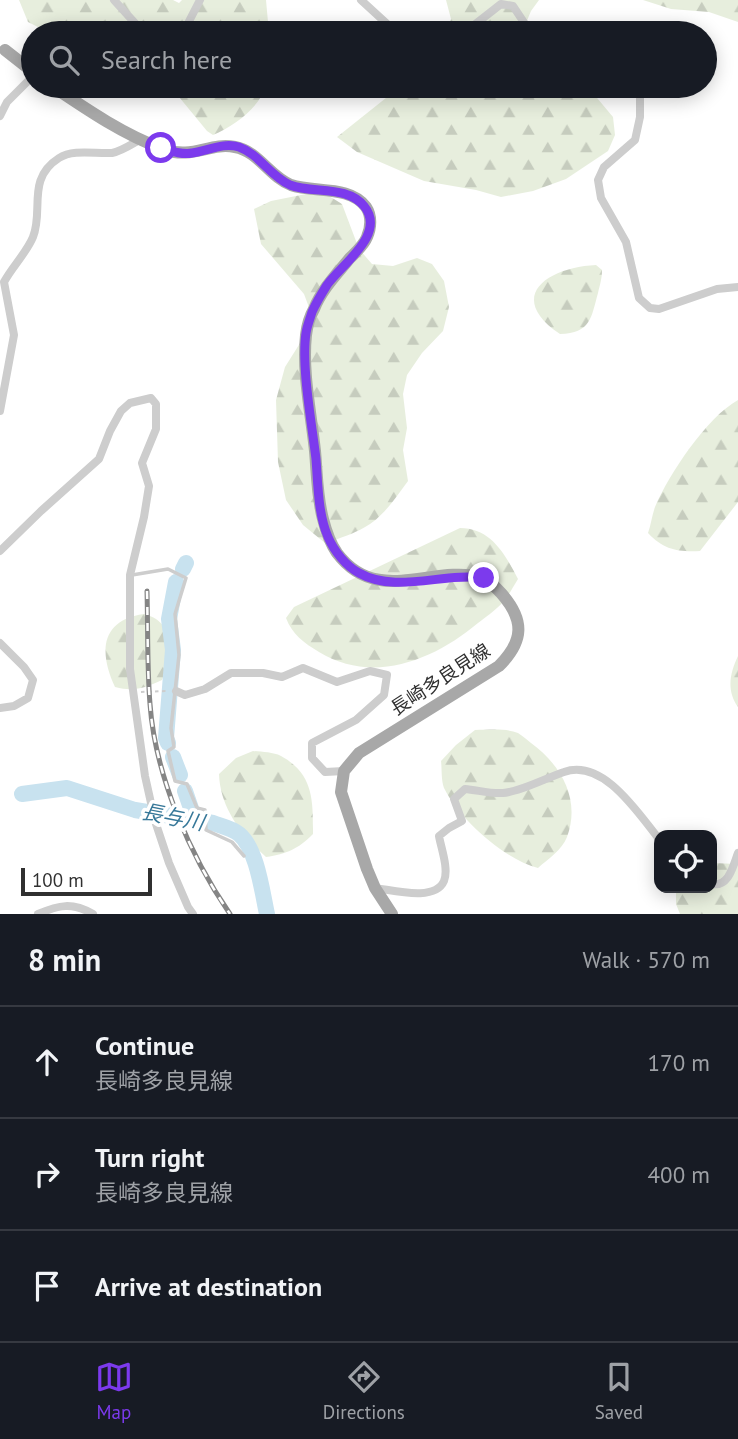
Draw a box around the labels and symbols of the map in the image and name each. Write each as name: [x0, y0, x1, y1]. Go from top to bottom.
route start: [145, 132, 176, 163]
route end: [468, 562, 499, 593]
street label: 長崎多良見線: [386, 638, 494, 720]
water label: 長与川: [140, 798, 208, 837]
scale bar: [21, 865, 152, 897]

